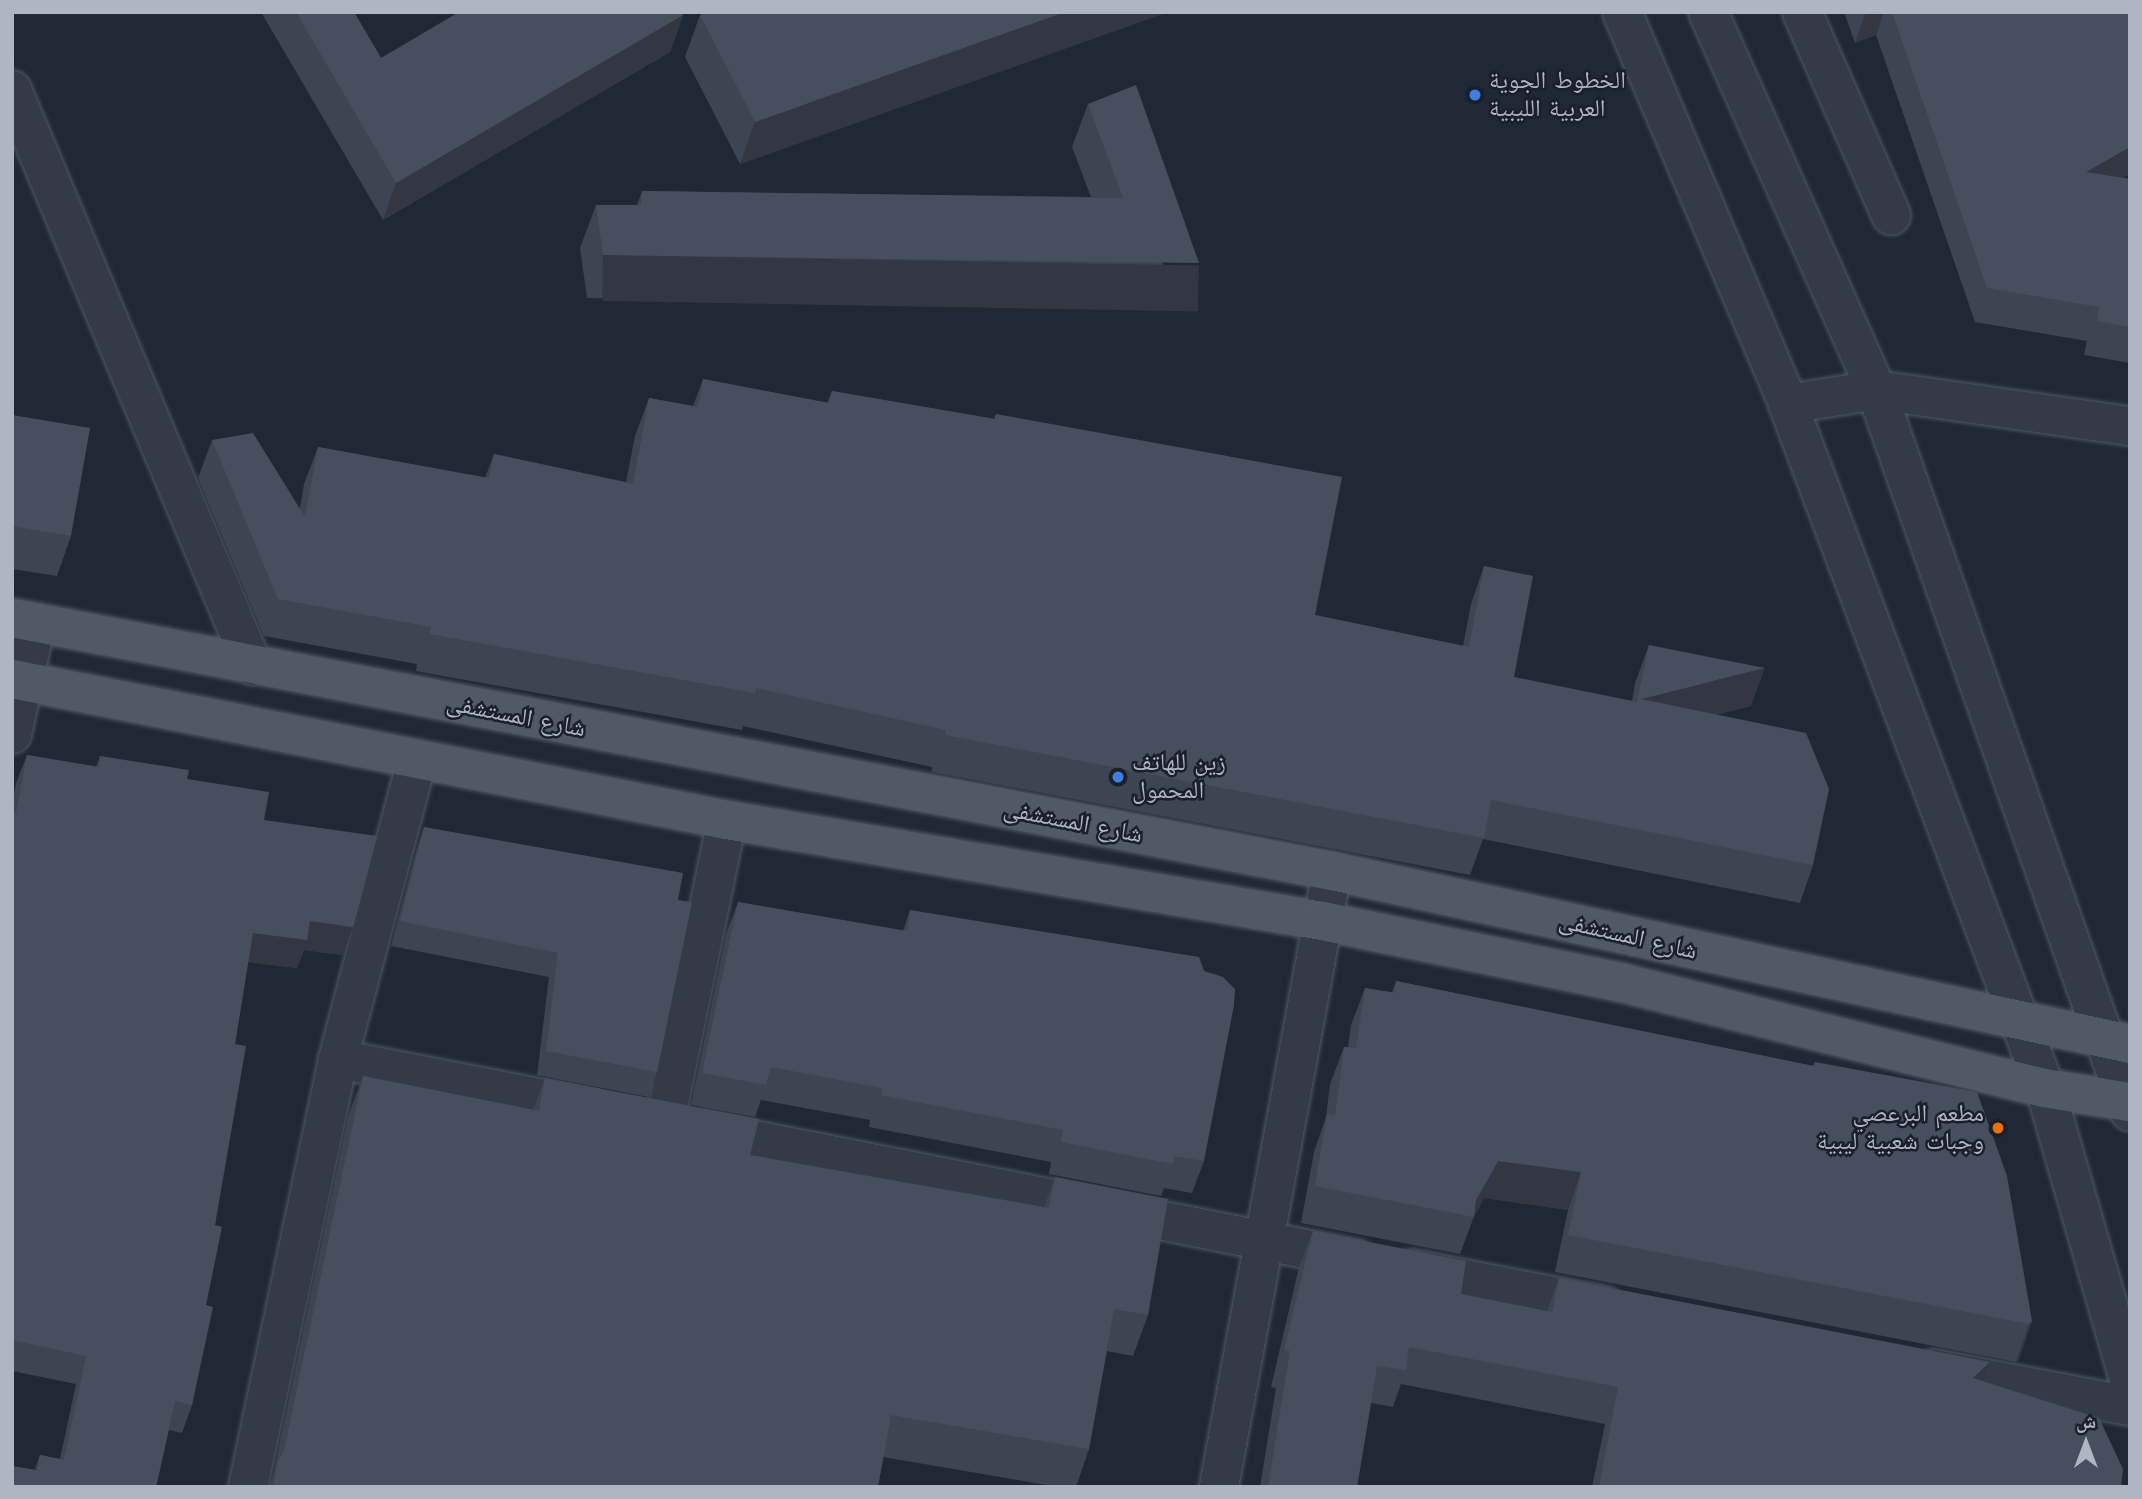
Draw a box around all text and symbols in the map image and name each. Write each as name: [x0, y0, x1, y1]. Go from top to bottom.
place label: الخطوط الجوية العربية الليبية: [1489, 67, 1626, 123]
marker: الخطوط الجوية العربية الليبية: [1467, 87, 1483, 103]
street label: شارع المستشفى: [444, 688, 588, 744]
place label: زين للهاتف المحمول: [1132, 749, 1226, 805]
marker: زين للهاتف المحمول: [1110, 769, 1126, 785]
street label: شارع المستشفى: [1001, 794, 1145, 850]
street label: شارع المستشفى: [1556, 906, 1700, 966]
place label: مطعم البرعصي وجبات شعبية ليبية: [1817, 1100, 1984, 1156]
marker: مطعم البرعصي وجبات شعبية ليبية: [1990, 1120, 2006, 1136]
north arrow: [2051, 1408, 2121, 1478]
text: ش: [2076, 1410, 2096, 1433]

